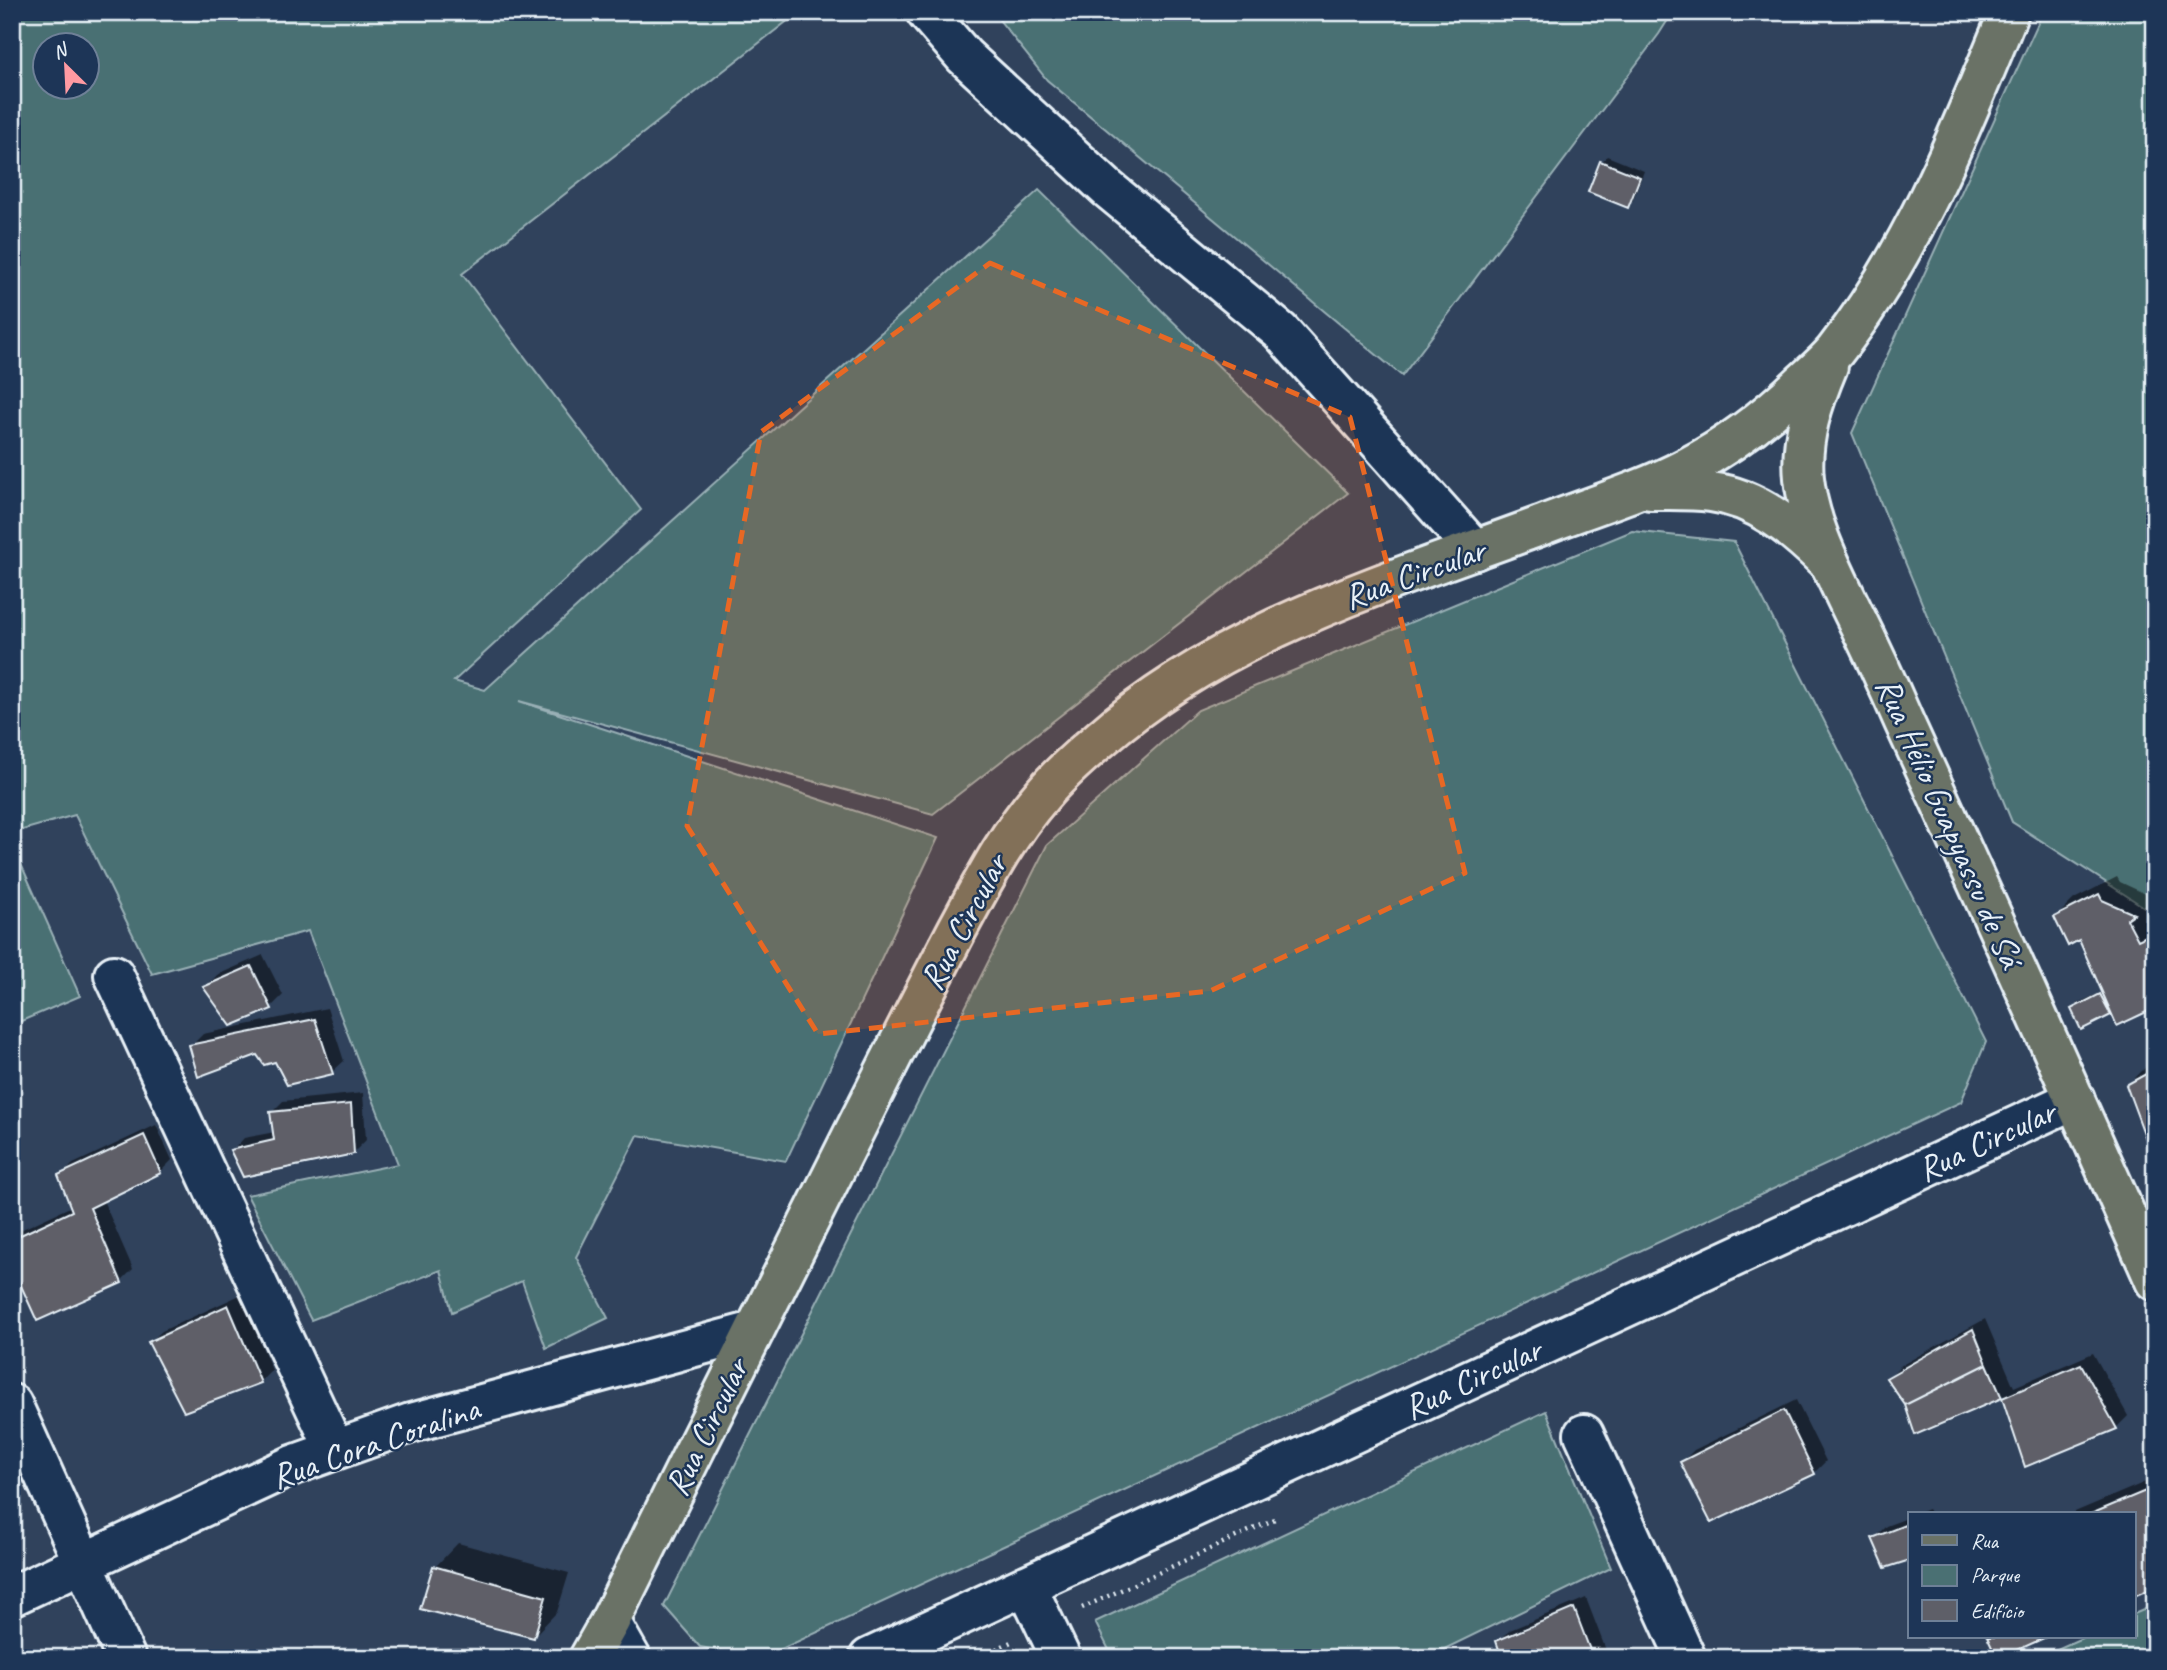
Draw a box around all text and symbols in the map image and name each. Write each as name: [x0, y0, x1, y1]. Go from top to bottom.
north arrow: [32, 32, 102, 102]
text: N: [49, 37, 73, 65]
street label: Rua Circular: [1337, 526, 1494, 620]
street label: Rua Hélio Guapyassu de Sá: [1865, 670, 2035, 978]
street label: Rua Circular: [909, 844, 1019, 998]
street label: Rua Circular: [1910, 1088, 2065, 1192]
street label: Rua Circular: [1396, 1326, 1551, 1430]
street label: Rua Circular: [654, 1348, 760, 1503]
street label: Rua Cora Coralina: [265, 1385, 487, 1499]
legend: [1908, 1512, 2136, 1638]
text: Rua: [1971, 1528, 1999, 1554]
text: Parque: [1971, 1562, 2020, 1588]
text: Edifício: [1971, 1598, 2026, 1624]

